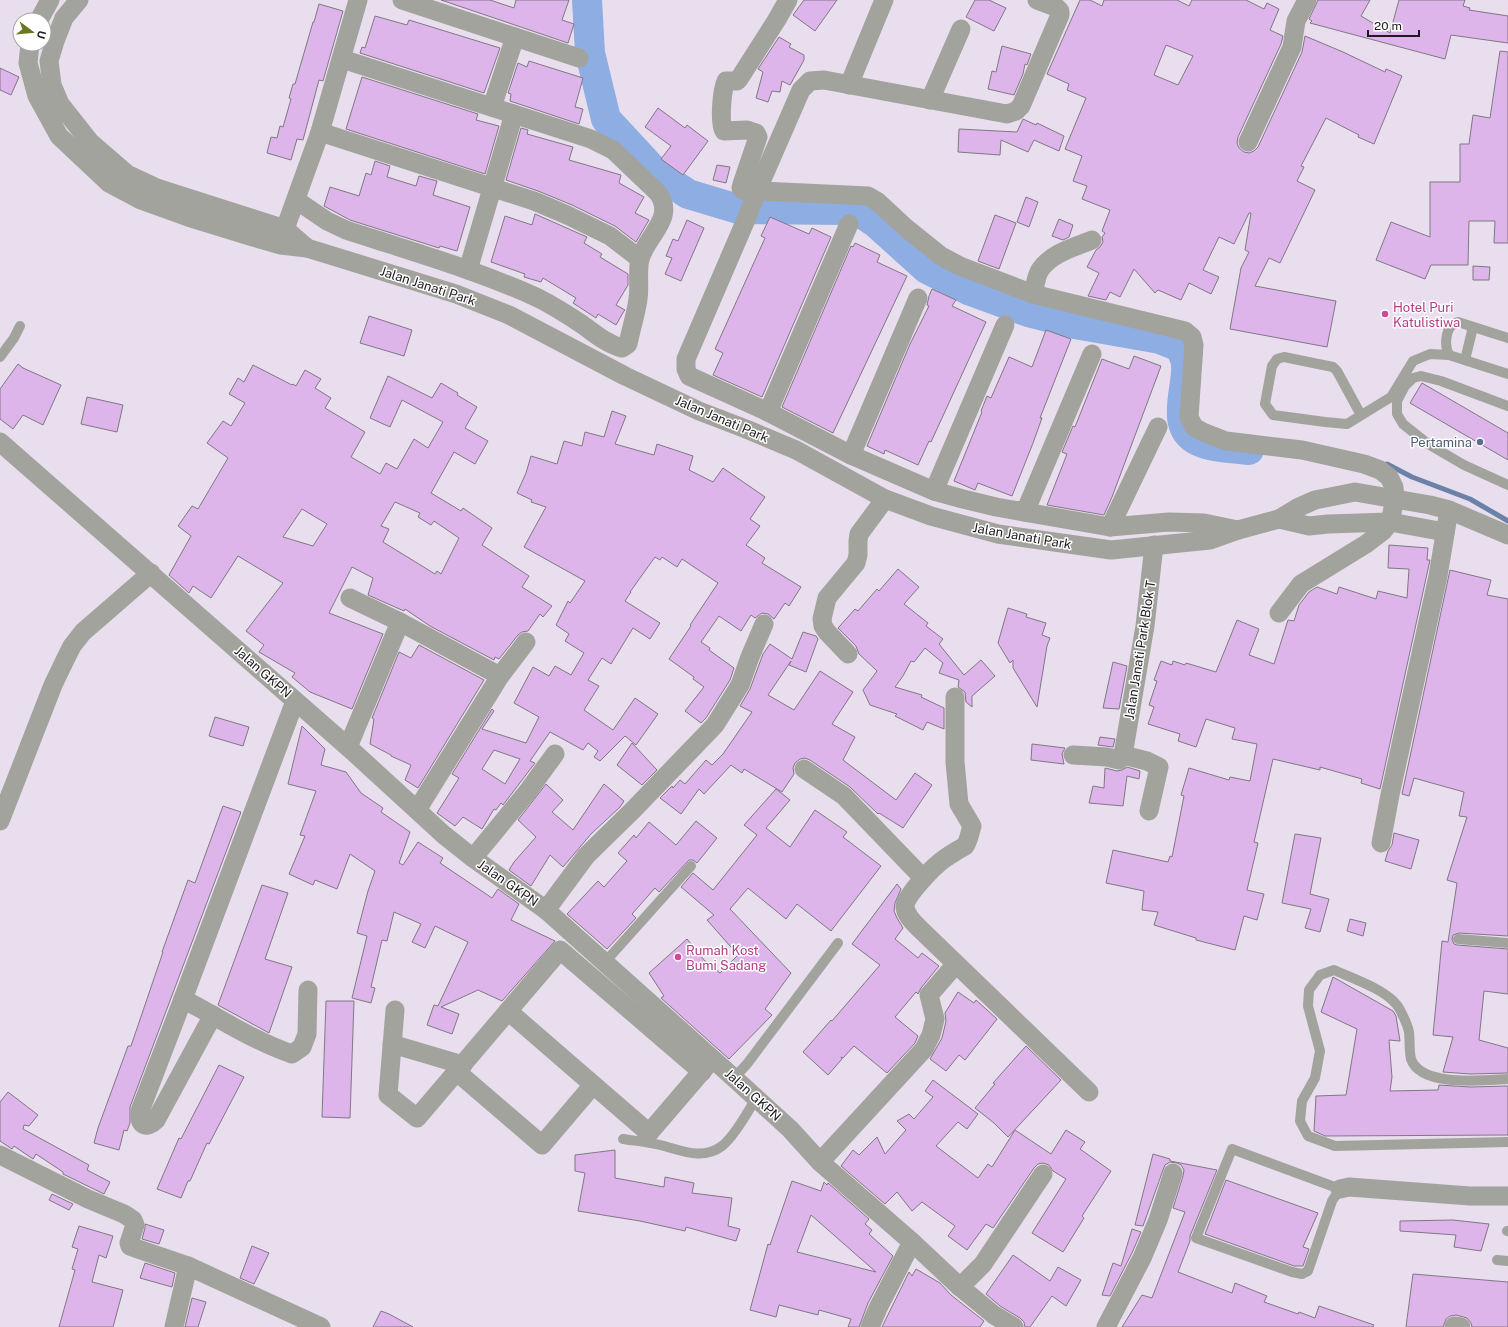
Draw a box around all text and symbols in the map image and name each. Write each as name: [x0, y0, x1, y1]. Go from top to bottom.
north arrow: [12, 12, 52, 52]
scale bar: [1368, 12, 1419, 38]
text: 20 m: [1374, 19, 1402, 33]
text: U: [35, 29, 48, 40]
street label: Jalan Janati Park: [378, 263, 478, 309]
place label: Hotel Puri Katulistiwa: [1393, 300, 1460, 330]
marker: Hotel Puri Katulistiwa: [1380, 309, 1390, 319]
street label: Jalan Janati Park: [673, 393, 771, 445]
place label: Pertamina: [1410, 435, 1472, 450]
marker: Pertamina: [1475, 437, 1485, 447]
street label: Jalan Janati Park: [972, 520, 1072, 552]
street label: Jalan Janati Park Blok T: [1122, 579, 1158, 721]
street label: Jalan GKPN: [231, 643, 295, 701]
street label: Jalan GKPN: [475, 857, 541, 909]
place label: Rumah Kost Bumi Sadang: [686, 943, 766, 973]
marker: Rumah Kost Bumi Sadang: [673, 952, 683, 962]
street label: Jalan GKPN: [722, 1066, 784, 1124]

